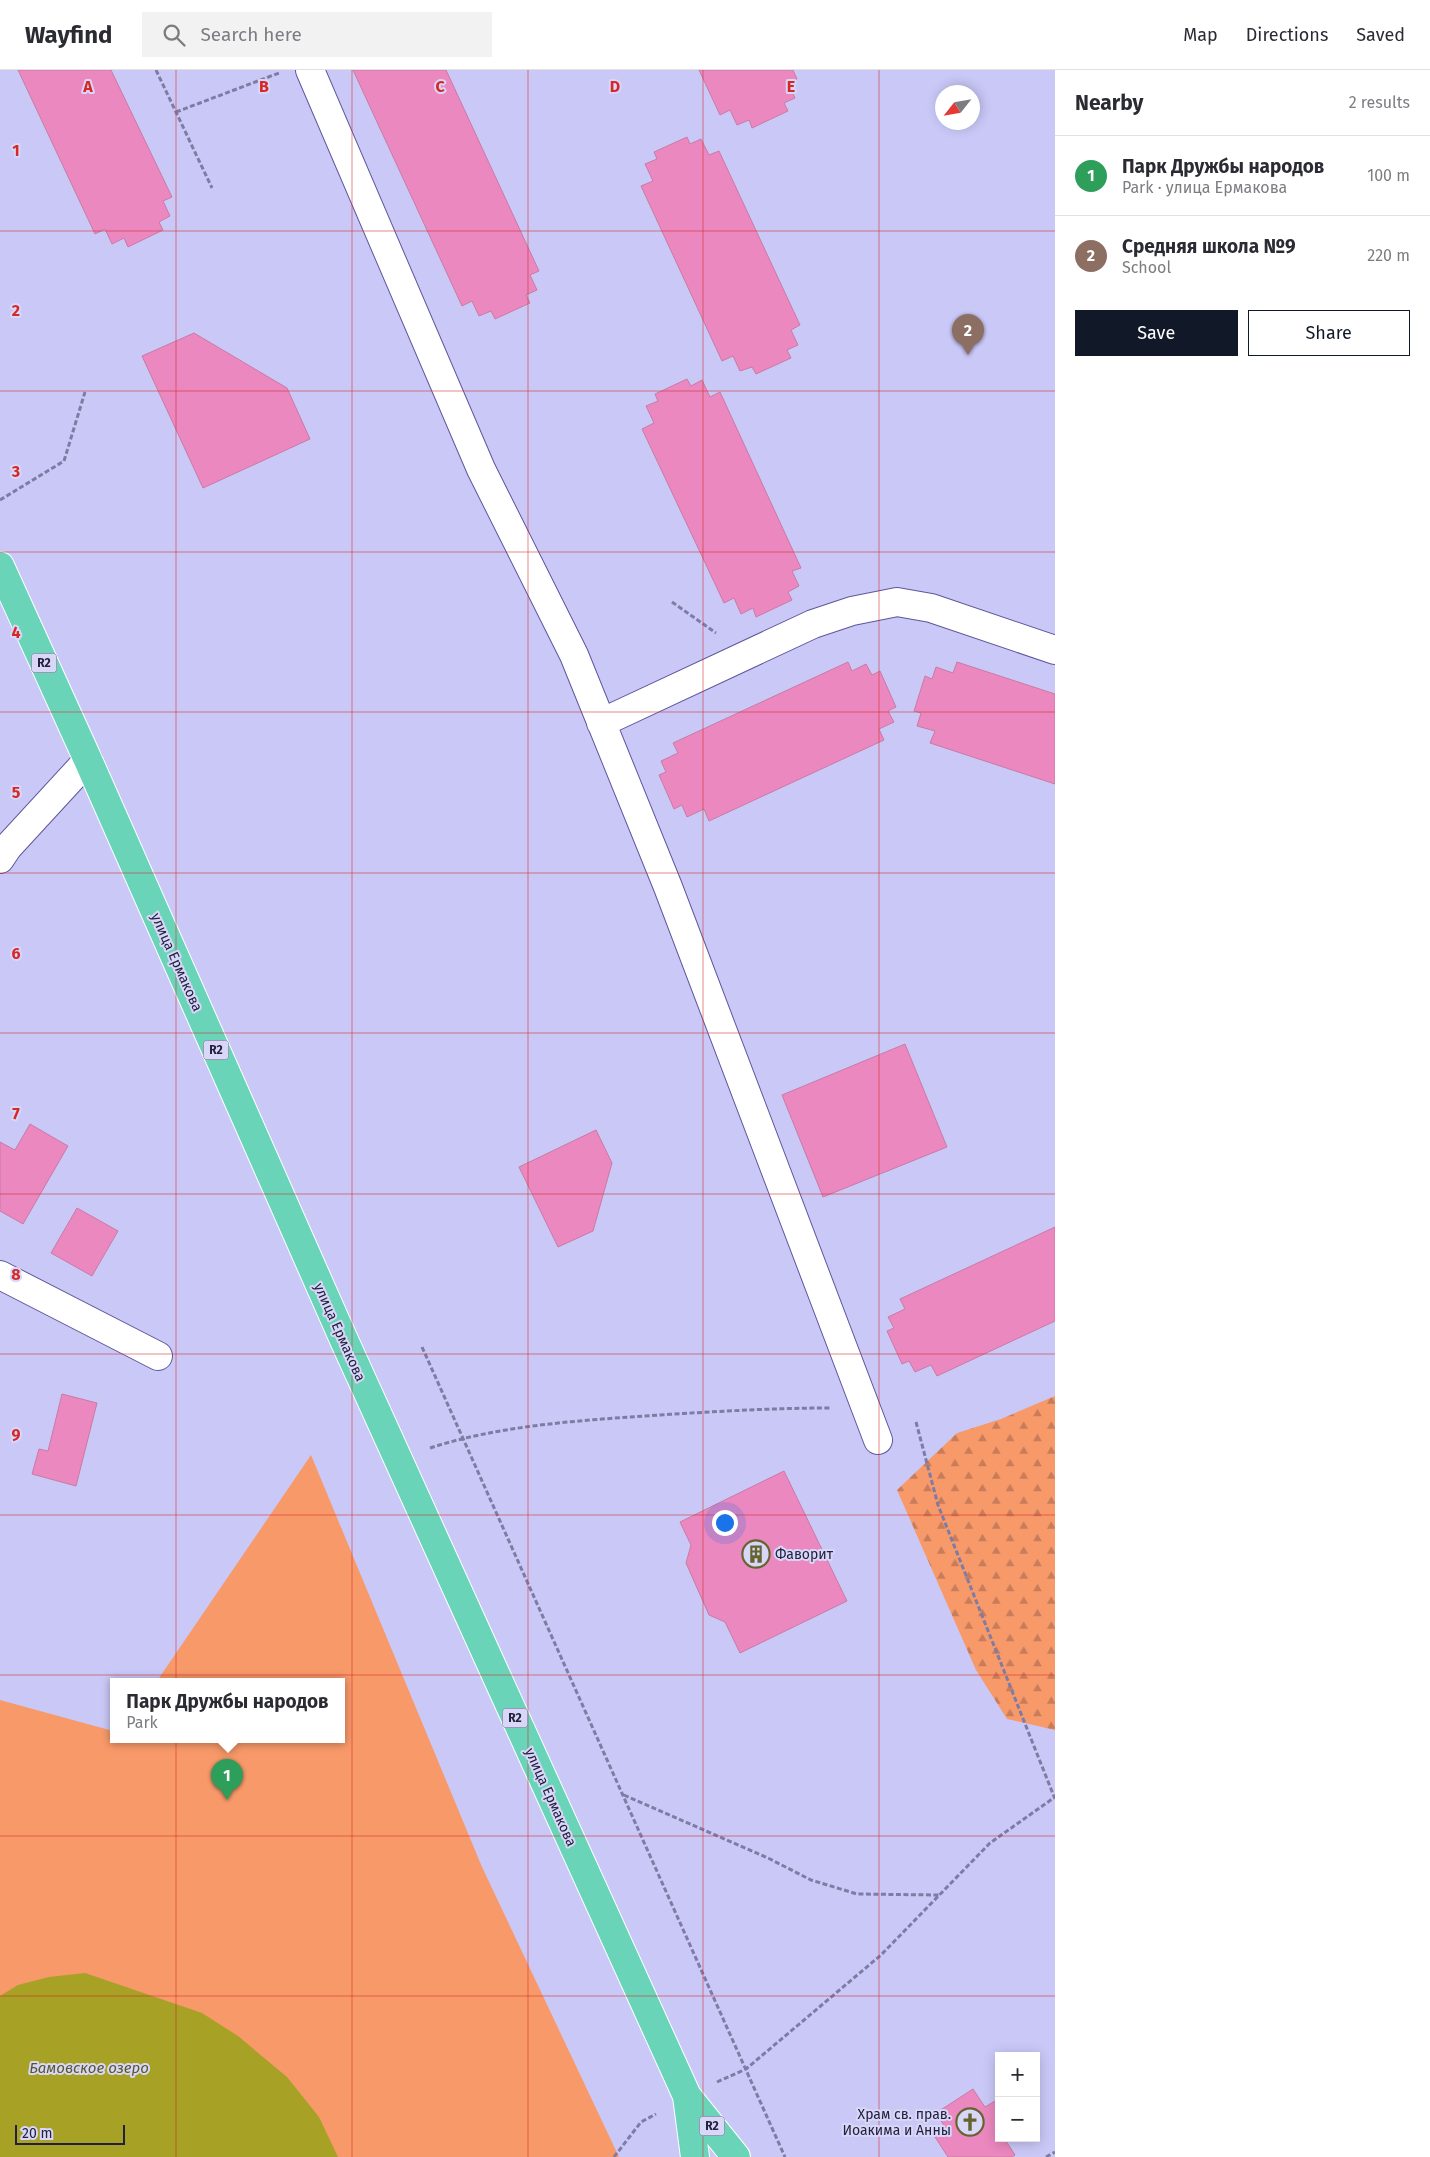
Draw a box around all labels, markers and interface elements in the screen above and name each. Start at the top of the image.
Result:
search box [142,12,492,57]
text: Wayfind [25,21,112,49]
icon: search [160,21,188,49]
text: Search here [200,23,302,46]
text: Map [1183,24,1218,46]
text: Directions [1246,24,1328,46]
text: Saved [1356,24,1405,46]
text: A [82,77,93,96]
text: B [259,77,269,96]
text: C [435,77,445,96]
text: D [610,77,620,96]
text: E [787,77,795,96]
north arrow [935,85,980,130]
text: Nearby [1075,90,1143,116]
text: 2 results [1349,93,1410,112]
text: 1 [12,141,20,160]
text: Парк Дружбы народов [1122,155,1324,178]
text: 1 [1087,166,1095,185]
text: 100 m [1367,166,1410,185]
text: Park · улица Ермакова [1122,178,1287,197]
text: Средняя школа №9 [1122,235,1296,258]
text: 2 [1087,246,1095,265]
text: 220 m [1367,246,1410,265]
text: School [1122,258,1171,277]
text: 2 [12,301,20,320]
button: Save [1075,310,1238,356]
button: Share [1248,310,1410,356]
pin: 2 [952,314,984,355]
text: 3 [11,462,20,481]
text: 4 [11,623,21,642]
road number: R2 [32,654,56,672]
text: 5 [12,783,21,802]
street label: улица Ермакова [147,910,206,1014]
text: 6 [11,944,21,963]
road number: R2 [204,1040,228,1060]
text: 7 [12,1104,20,1123]
text: 8 [11,1265,21,1284]
street label: улица Ермакова [310,1280,369,1384]
text: 9 [12,1425,21,1444]
your location [712,1510,738,1536]
building icon: Фаворит [741,1539,771,1569]
place label: Фаворит [775,1546,834,1563]
popup [110,1678,345,1743]
text: Парк Дружбы народов [126,1690,329,1713]
road number: R2 [502,1709,528,1728]
text: Park [126,1713,158,1732]
street label: улица Ермакова [521,1745,580,1849]
pin: 1 [211,1759,243,1800]
map controls [995,2052,1040,2142]
button: + [995,2052,1040,2097]
water label: Бамовское озеро [29,2059,149,2077]
button: − [995,2097,1040,2142]
place label: Храм св. прав. Иоакима и Анны [842,2106,951,2139]
church icon: Храм св. прав. Иоакима и Анны [955,2107,985,2137]
road number: R2 [700,2116,724,2136]
scale bar [15,2122,125,2145]
text: 20 m [22,2125,52,2142]

